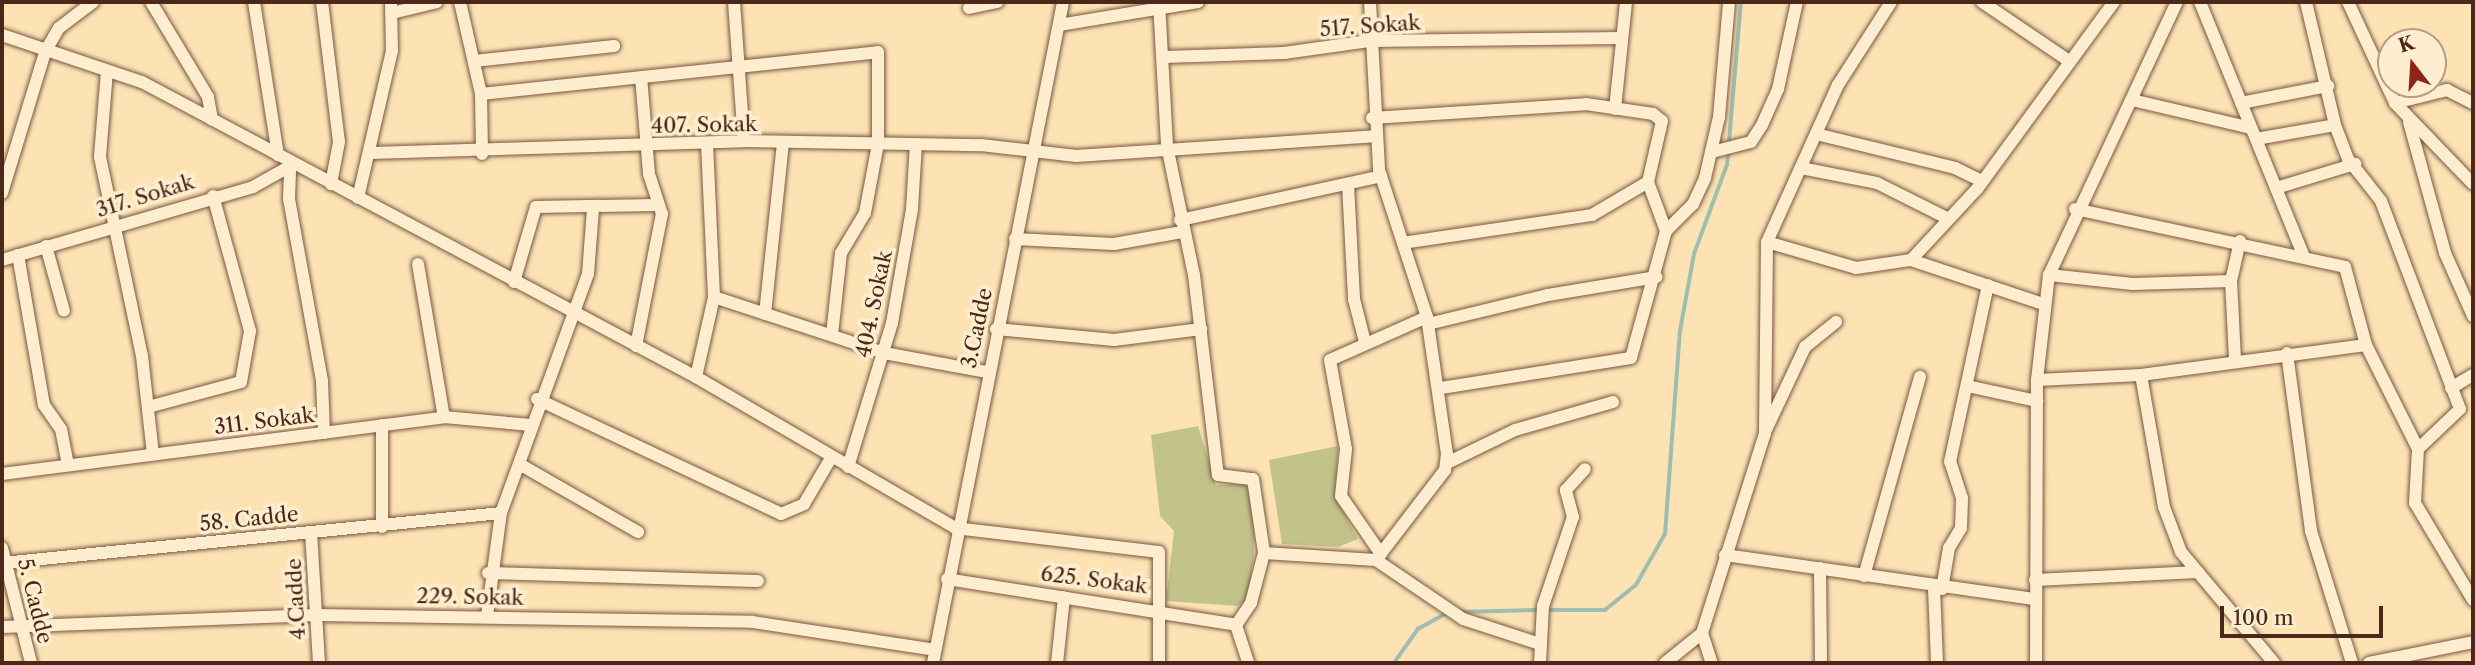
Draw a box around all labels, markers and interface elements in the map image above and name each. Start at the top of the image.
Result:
street label: 517. Sokak [1319,10,1421,42]
north arrow [2377,28,2447,98]
text: K [2396,31,2417,58]
street label: 407. Sokak [651,111,757,139]
street label: 317. Sokak [93,169,197,223]
street label: 404. Sokak [850,248,898,360]
street label: 3.Cadde [956,286,998,370]
street label: 311. Sokak [212,402,316,440]
street label: 58. Cadde [198,501,300,537]
street label: 5. Cadde [12,556,58,646]
street label: 4.Cadde [281,558,311,640]
street label: 625. Sokak [1039,561,1149,599]
street label: 229. Sokak [416,583,524,611]
scale bar [2223,592,2386,636]
text: 100 m [2233,605,2294,630]

